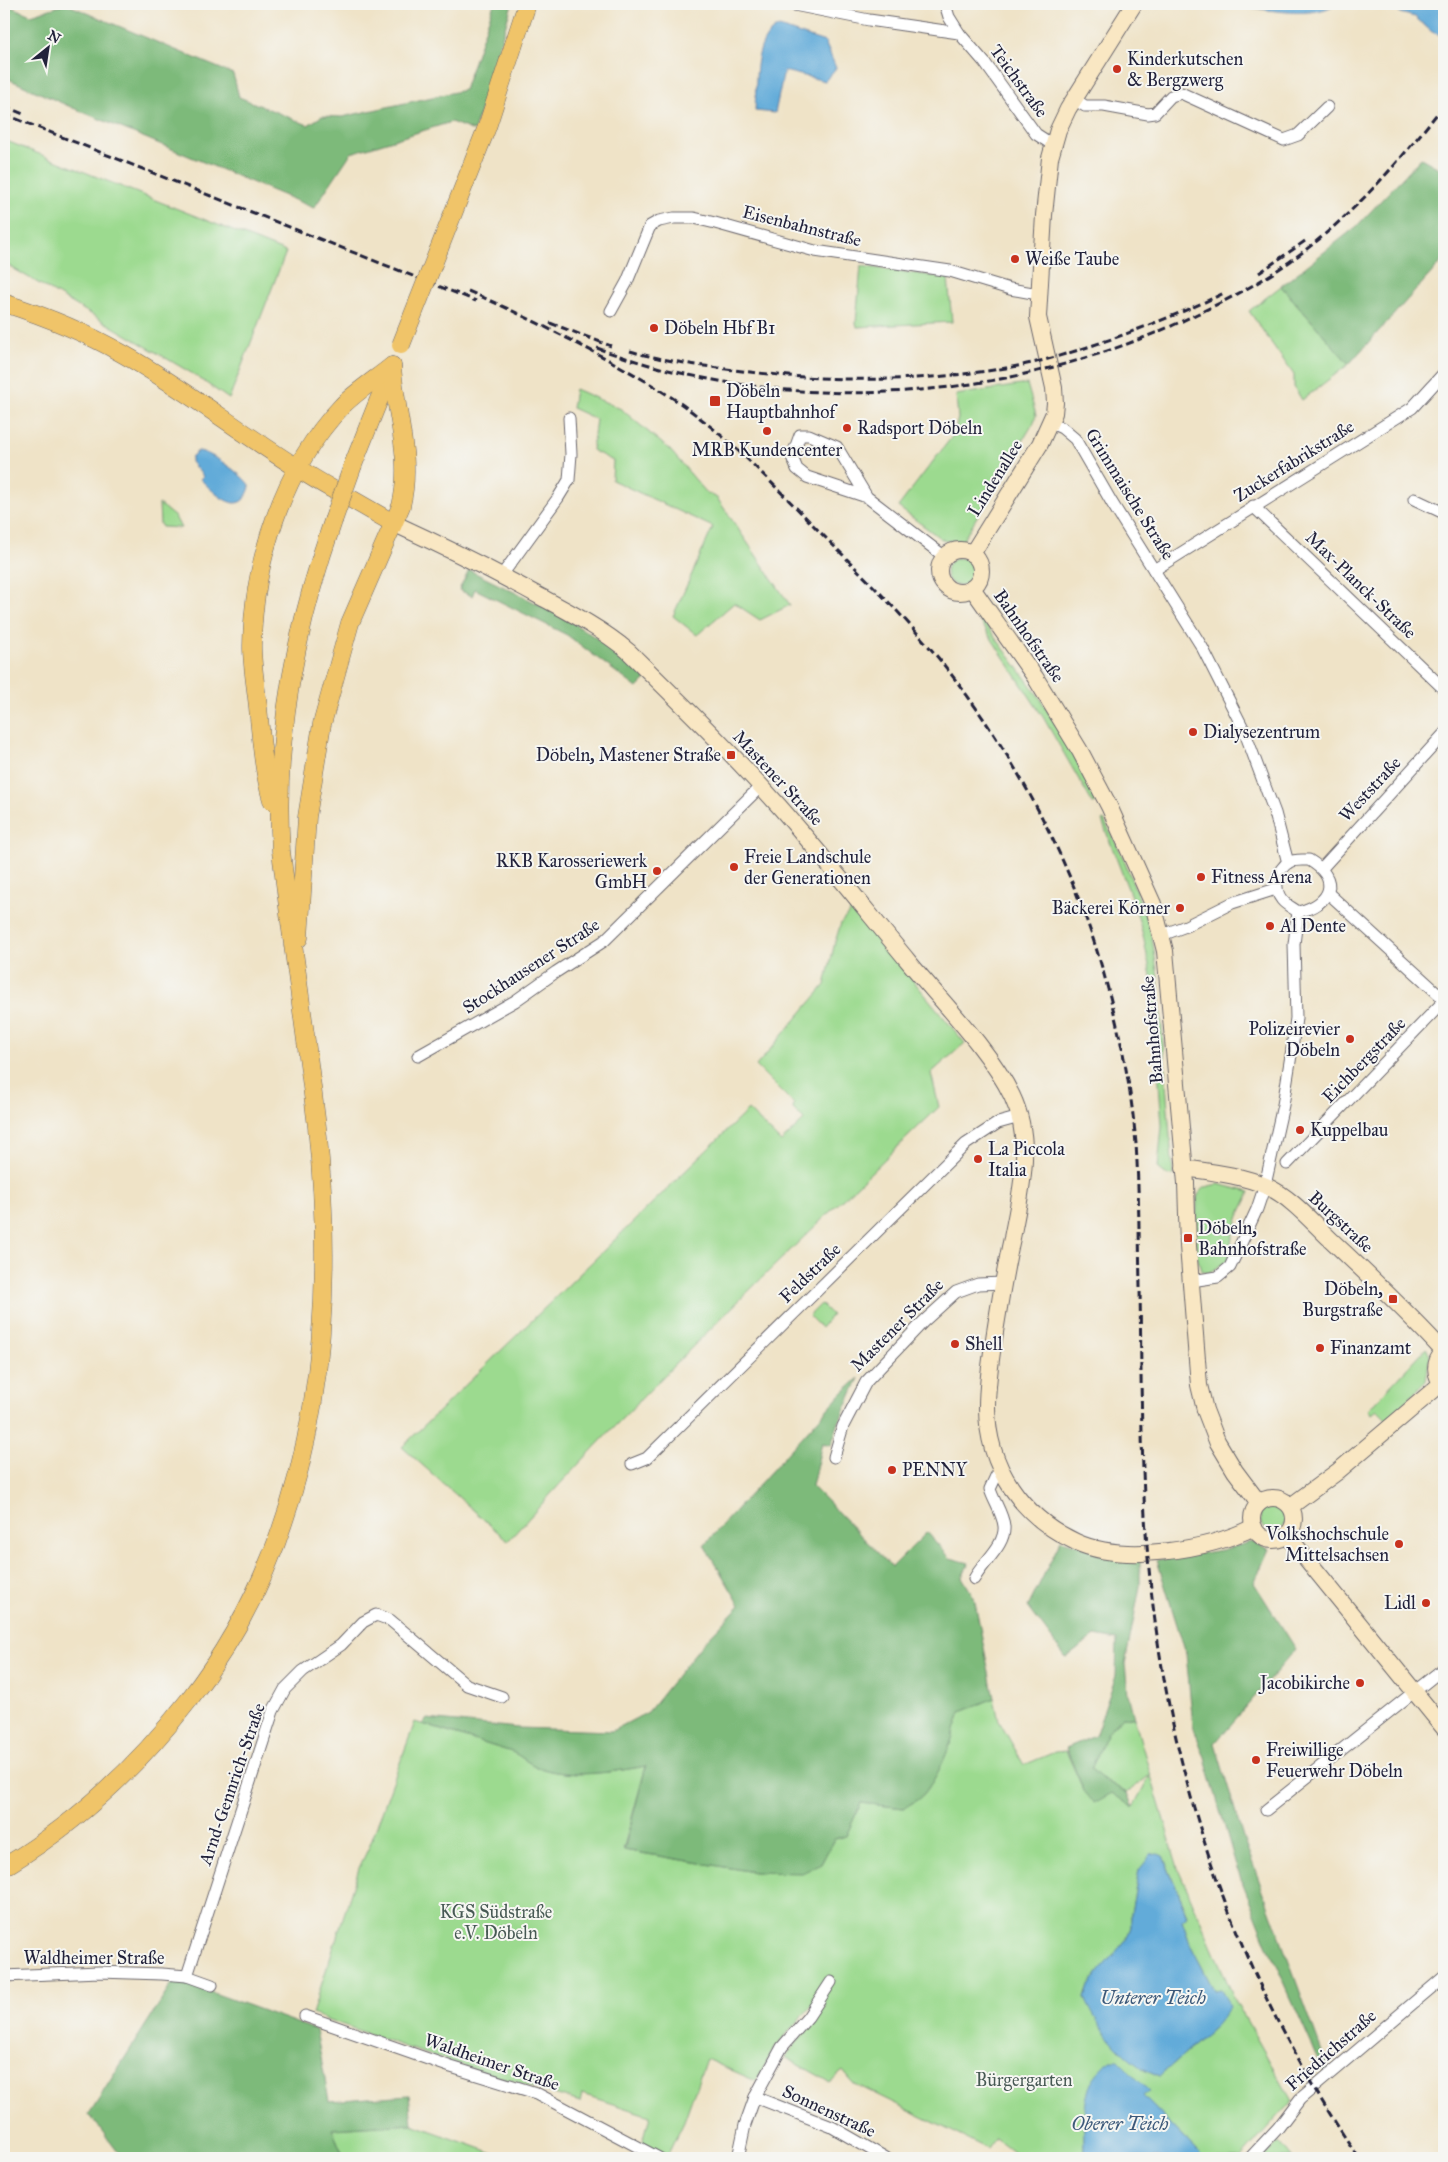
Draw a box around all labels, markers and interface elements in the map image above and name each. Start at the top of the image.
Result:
north arrow [22,22,72,72]
text: N [45,27,64,48]
street label: Teichstraße [985,40,1053,122]
place label: Kinderkutschen & Bergzwerg [1127,48,1244,92]
marker: Kinderkutschen & Bergzwerg [1111,63,1123,75]
street label: Eisenbahnstraße [740,201,864,251]
place label: Weiße Taube [1025,248,1119,270]
marker: Weiße Taube [1009,253,1021,265]
place label: Döbeln Hbf B1 [664,317,775,339]
marker: Döbeln Hbf B1 [648,322,660,334]
place label: Döbeln Hauptbahnhof [726,380,838,423]
marker: Döbeln Hauptbahnhof [708,394,722,408]
street label: Zuckerfabrikstraße [1230,415,1358,507]
place label: Radsport Döbeln [857,417,983,439]
marker: Radsport Döbeln [841,422,853,434]
street label: Grimmaische Straße [1081,424,1179,564]
marker: MRB Kundencenter [761,425,773,437]
street label: Lindenallee [963,435,1027,521]
place label: MRB Kundencenter [692,439,842,461]
street label: Max-Planck-Straße [1301,527,1421,643]
street label: Bahnhofstraße [989,585,1069,687]
place label: Dialysezentrum [1203,721,1320,743]
street label: Mastener Straße [728,726,828,830]
marker: Dialysezentrum [1187,726,1199,738]
place label: Döbeln, Mastener Straße [536,744,721,766]
marker: Döbeln, Mastener Straße [725,749,737,761]
street label: Weststraße [1334,752,1406,826]
place label: Freie Landschule der Generationen [744,846,871,889]
place label: RKB Karosseriewerk GmbH [496,850,648,893]
marker: Freie Landschule der Generationen [728,861,740,873]
marker: RKB Karosseriewerk GmbH [651,865,663,877]
place label: Fitness Arena [1211,866,1312,888]
marker: Fitness Arena [1195,871,1207,883]
place label: Bäckerei Körner [1052,897,1170,919]
marker: Bäckerei Körner [1174,902,1186,914]
street label: Stockhausener Straße [458,914,604,1018]
place label: Al Dente [1279,915,1346,937]
marker: Al Dente [1264,920,1276,932]
street label: Bahnhofstraße [1136,975,1168,1085]
street label: Eichbergstraße [1318,1013,1411,1108]
place label: Polizeirevier Döbeln [1249,1018,1340,1061]
marker: Polizeirevier Döbeln [1344,1033,1356,1045]
place label: Kuppelbau [1310,1119,1389,1141]
marker: Kuppelbau [1294,1124,1306,1136]
place label: La Piccola Italia [988,1138,1065,1181]
marker: La Piccola Italia [972,1153,984,1165]
street label: Burgstraße [1303,1186,1378,1258]
place label: Döbeln, Bahnhofstraße [1198,1217,1307,1260]
marker: Döbeln, Bahnhofstraße [1182,1232,1194,1244]
street label: Feldstraße [775,1238,845,1308]
street label: Mastener Straße [846,1274,948,1376]
place label: Döbeln, Burgstraße [1302,1278,1383,1322]
marker: Döbeln, Burgstraße [1387,1293,1399,1305]
place label: Shell [965,1333,1003,1355]
place label: Finanzamt [1330,1337,1412,1359]
marker: Shell [949,1338,961,1350]
marker: Finanzamt [1314,1342,1326,1354]
place label: PENNY [902,1459,968,1481]
marker: PENNY [886,1464,898,1476]
place label: Volkshochschule Mittelsachsen [1265,1523,1389,1566]
marker: Volkshochschule Mittelsachsen [1393,1538,1405,1550]
place label: Lidl [1384,1592,1416,1614]
marker: Lidl [1420,1597,1432,1609]
place label: Jacobikirche [1258,1672,1350,1695]
marker: Jacobikirche [1354,1677,1366,1689]
street label: Arnd-Gennrich-Straße [194,1700,270,1869]
place label: Freiwillige Feuerwehr Döbeln [1266,1739,1403,1782]
marker: Freiwillige Feuerwehr Döbeln [1250,1754,1262,1766]
park label: KGS Südstraße e.V. Döbeln [440,1901,552,1944]
street label: Waldheimer Straße [23,1947,165,1969]
water label: Unterer Teich [1100,1986,1206,2009]
street label: Friedrichstraße [1281,2005,1381,2095]
street label: Waldheimer Straße [422,2029,562,2095]
park label: Bürgergarten [975,2069,1073,2092]
street label: Sonnenstraße [779,2080,879,2142]
water label: Oberer Teich [1071,2112,1169,2135]

